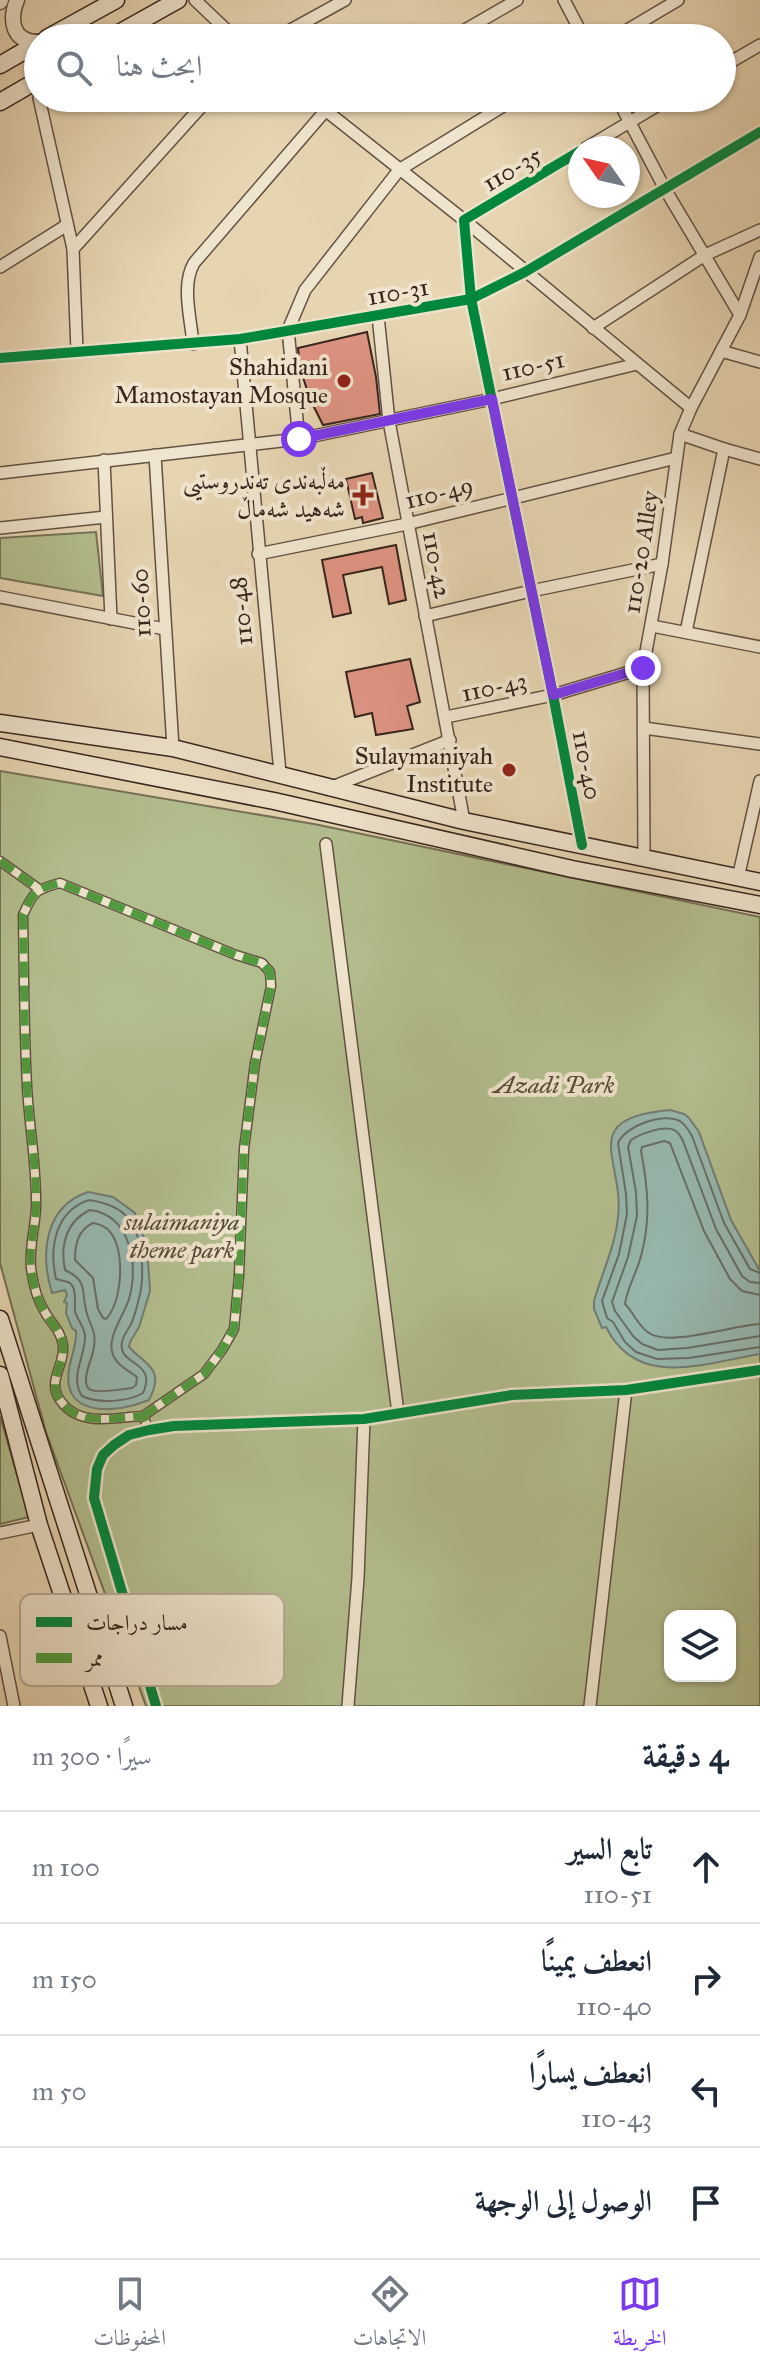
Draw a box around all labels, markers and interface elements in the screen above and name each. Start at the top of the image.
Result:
search box [24,24,736,112]
icon: search [52,46,96,90]
text: ابحث هنا [116,48,202,84]
north arrow [568,136,640,208]
street label: 110-35 [477,140,547,198]
street label: 110-31 [365,272,431,312]
street label: 110-51 [499,344,567,388]
place label: Shahidani Mamostayan Mosque [114,352,328,410]
marker: Shahidani Mamostayan Mosque [335,372,353,390]
route start [281,421,317,457]
place label: مەڵبەندی تەندروستیی شەهید شەماڵ [183,466,345,524]
street label: 110-49 [402,470,476,516]
marker: مەڵبەندی تەندروستیی شەهید شەماڵ [352,484,374,506]
street label: 110-20 Alley [616,488,666,615]
street label: 110-42 [416,529,458,601]
street label: 110-60 [124,568,158,638]
street label: 110-48 [222,575,260,647]
route end [625,650,661,686]
street label: 110-43 [459,666,529,708]
street label: 110-40 [566,728,608,802]
place label: Sulaymaniyah Institute [355,741,493,799]
marker: Sulaymaniyah Institute [500,761,518,779]
park label: Azadi Park [491,1070,615,1100]
park label: sulaimaniya theme park [124,1207,239,1265]
legend [20,1594,284,1686]
text: مسار دراجات [86,1609,188,1636]
map controls [664,1610,736,1682]
button: layers [664,1610,736,1682]
text: ممر [84,1645,104,1673]
text: 4 دقيقة [642,1734,728,1775]
text: سيرًا · 300 m [32,1740,152,1772]
text: تابع السير [567,1831,652,1867]
icon: ahead [684,1845,728,1889]
text: 100 m [32,1851,100,1883]
text: 110-51 [583,1878,652,1910]
text: انعطف يمينًا [541,1943,652,1979]
icon: right [684,1957,728,2001]
text: 150 m [32,1963,97,1995]
text: 110-40 [576,1990,652,2022]
text: انعطف يسارًا [529,2055,652,2091]
icon: left [684,2069,728,2113]
text: 50 m [32,2075,87,2107]
text: 110-43 [581,2102,652,2134]
icon: arrive [684,2181,728,2225]
text: الوصول إلى الوجهة [475,2183,652,2219]
tab: المحفوظات [93,2272,166,2359]
tab: الاتجاهات [353,2272,426,2359]
tab: الخريطة [613,2272,667,2359]

